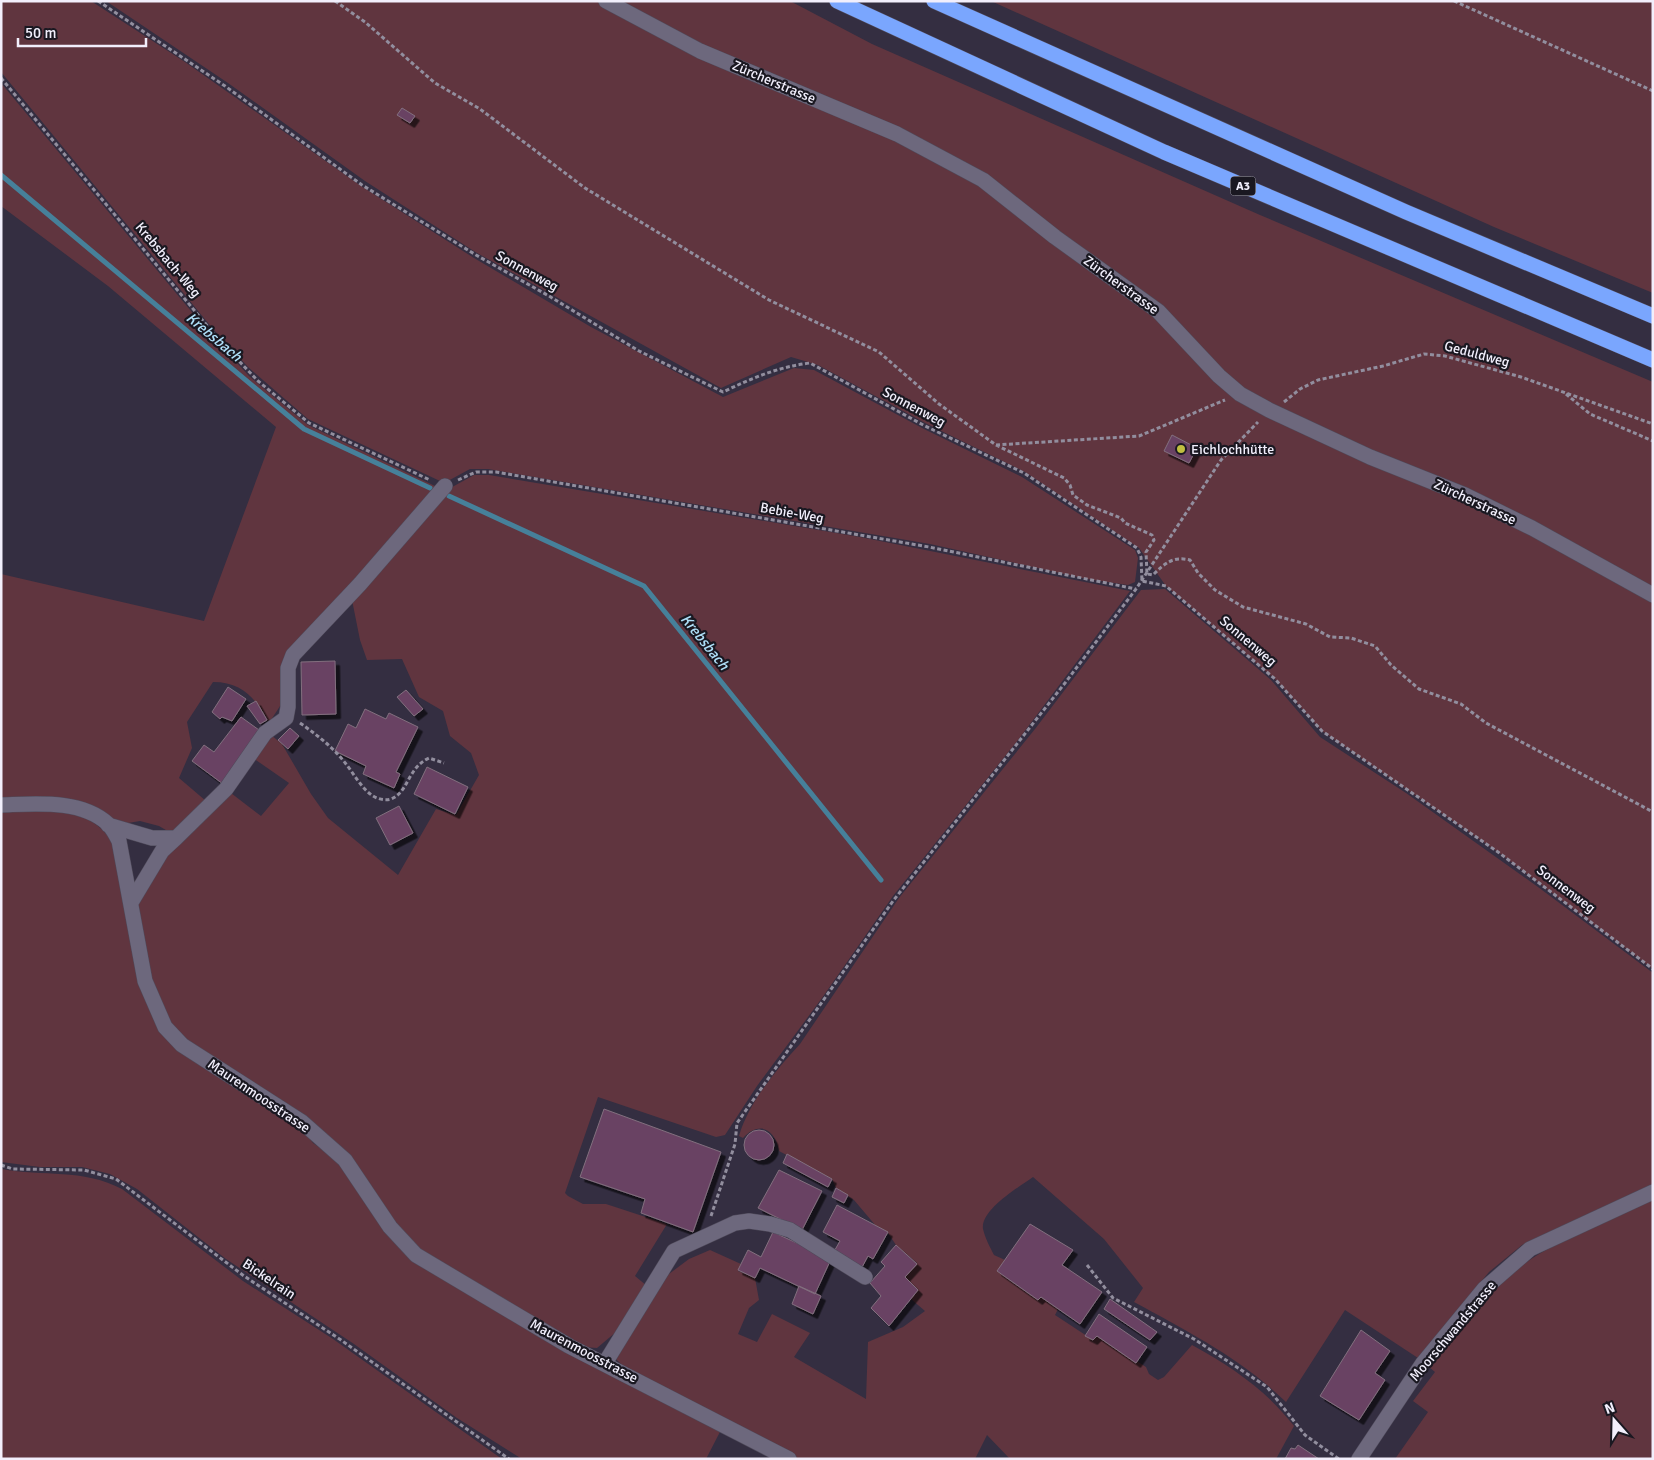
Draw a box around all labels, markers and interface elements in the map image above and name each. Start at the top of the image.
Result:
scale bar [18,15,145,47]
text: 50 m [25,24,56,42]
street label: Zürcherstrasse [730,57,818,107]
road number: A3 [1230,177,1256,196]
street label: Krebsbach-Weg [132,219,204,301]
street label: Sonnenweg [493,247,561,295]
street label: Zürcherstrasse [1080,252,1162,318]
water label: Krebsbach [183,309,246,366]
street label: Geduldweg [1443,337,1511,371]
street label: Sonnenweg [880,383,948,431]
place label: Eichlochhütte [1191,441,1274,458]
marker: Eichlochhütte [1175,443,1187,455]
street label: Zürcherstrasse [1431,476,1519,528]
street label: Bebie-Weg [759,499,825,527]
water label: Krebsbach [677,610,734,674]
street label: Sonnenweg [1216,612,1280,670]
street label: Sonnenweg [1533,861,1599,917]
street label: Maurenmoosstrasse [205,1055,313,1137]
street label: Bickelrain [239,1255,299,1303]
street label: Moorschwandstrasse [1406,1277,1500,1385]
street label: Maurenmoosstrasse [527,1315,641,1387]
north arrow [1589,1395,1639,1445]
text: N [1602,1399,1617,1418]

